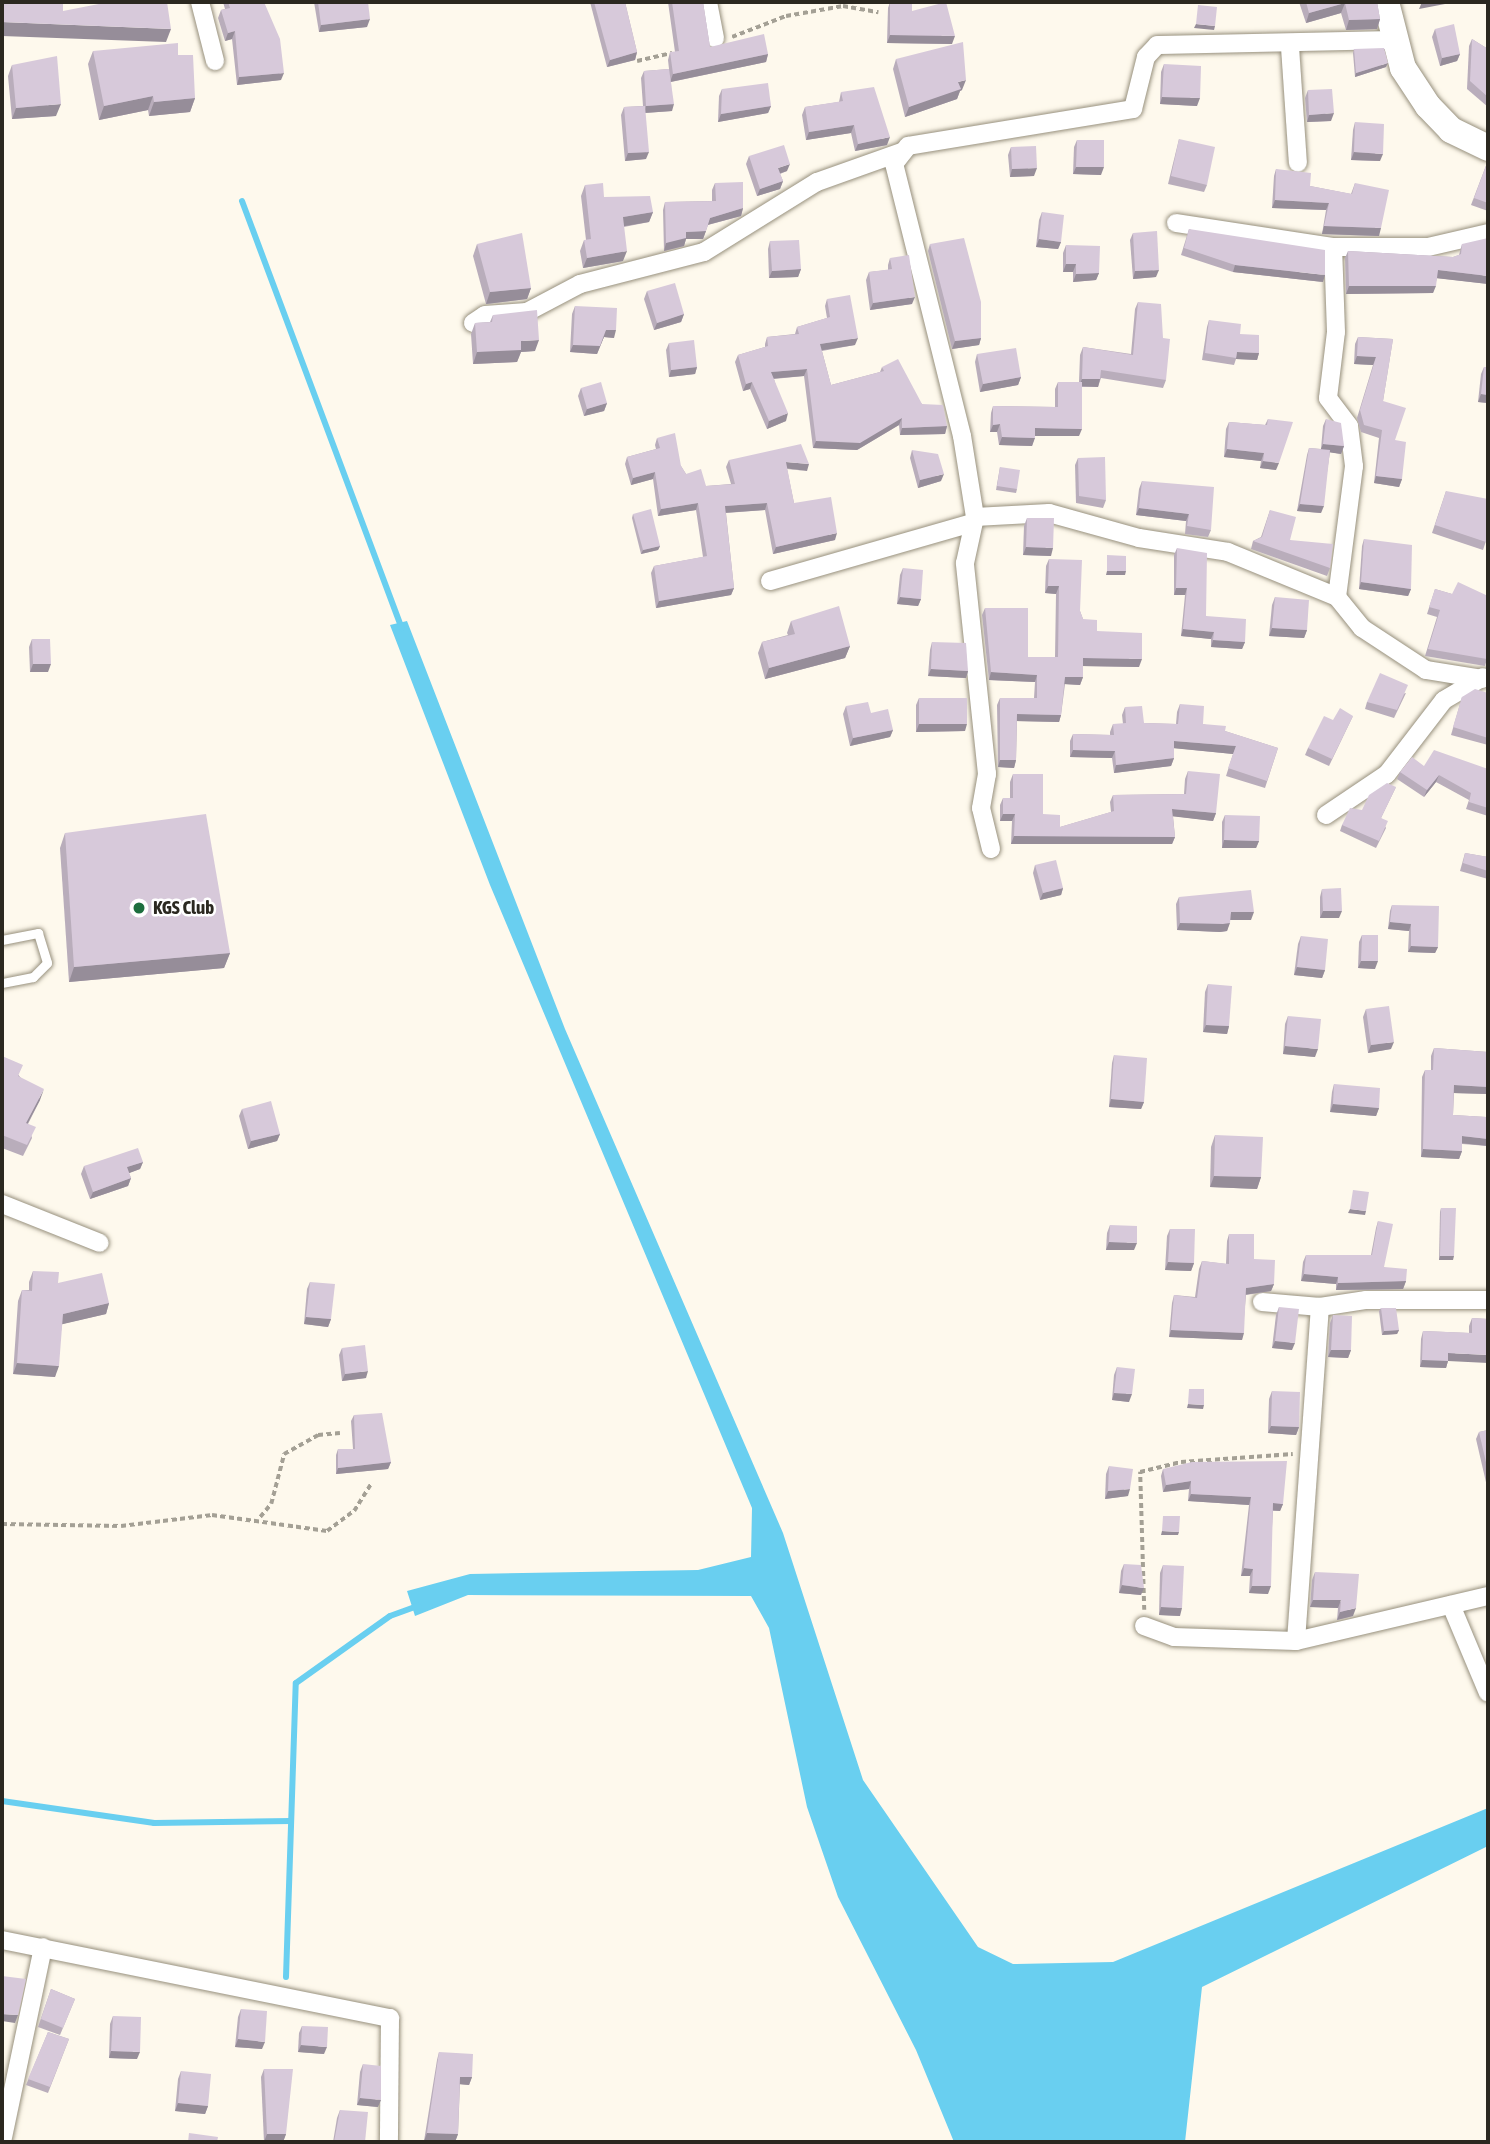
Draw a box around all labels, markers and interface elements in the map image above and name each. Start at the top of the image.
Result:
place label: KGS Club [153,897,214,919]
marker: KGS Club [131,900,147,916]

